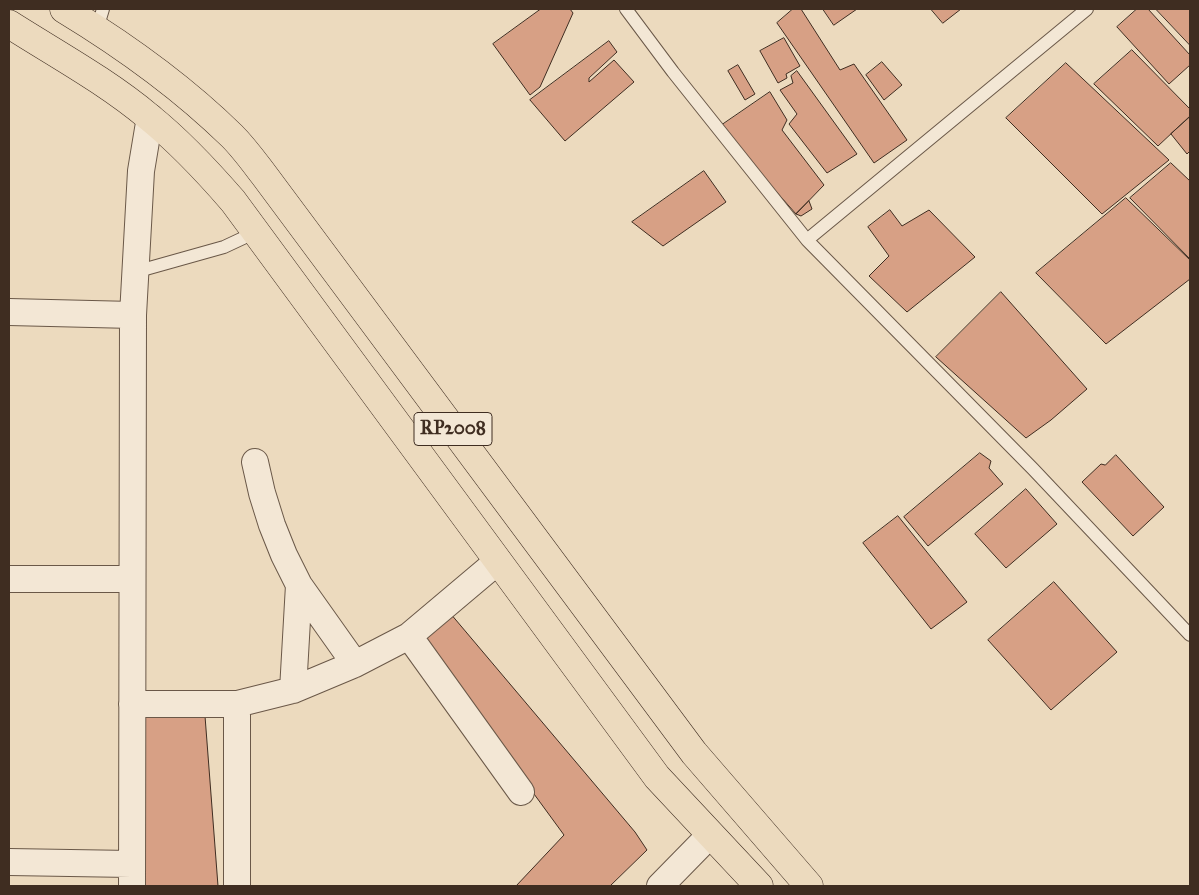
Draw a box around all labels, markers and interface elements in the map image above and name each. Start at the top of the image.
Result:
road number: RP2008 [414,412,492,446]

